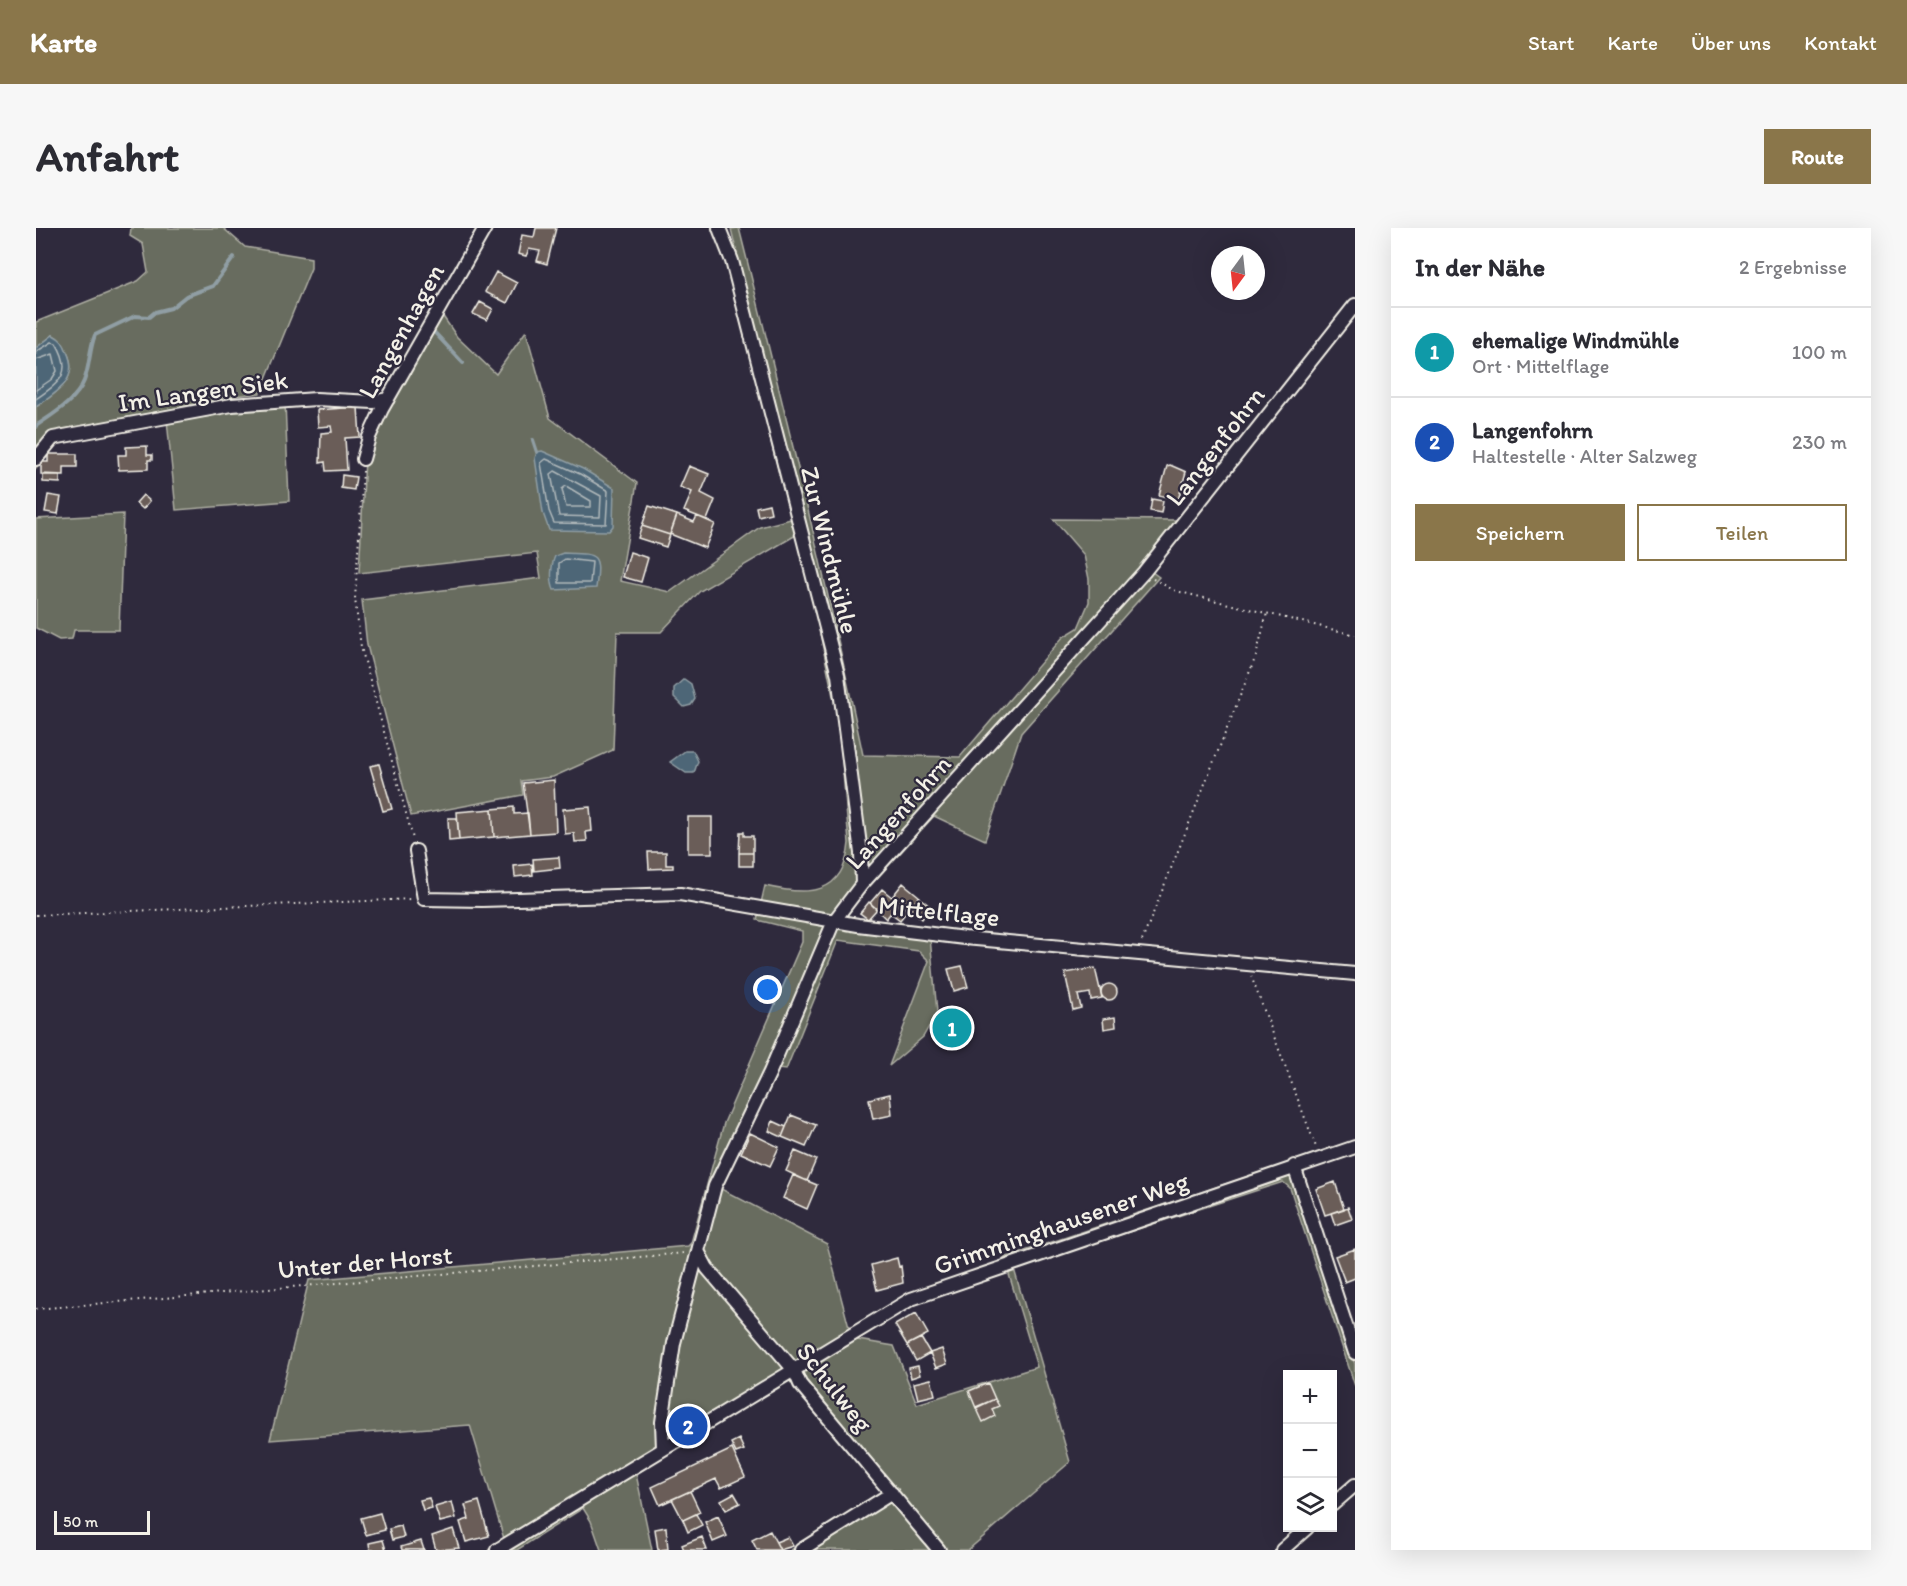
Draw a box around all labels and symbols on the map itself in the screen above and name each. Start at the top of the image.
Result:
north arrow [1211,246,1265,300]
street label: Langenhagen [351,258,451,404]
street label: Im Langen Siek [116,363,290,419]
street label: Langenfohrn [1158,380,1272,512]
street label: Zur Windmühle [794,463,866,637]
street label: Langenfohrn [838,748,958,876]
street label: Mittelflage [877,889,1001,933]
your location [753,975,782,1004]
pin: 1 [932,1006,972,1050]
street label: Grimminghausener Weg [929,1164,1193,1282]
street label: Unter der Horst [276,1238,454,1286]
street label: Schulweg [790,1336,880,1439]
pin: 2 [668,1404,708,1448]
scale bar [54,1508,150,1536]

